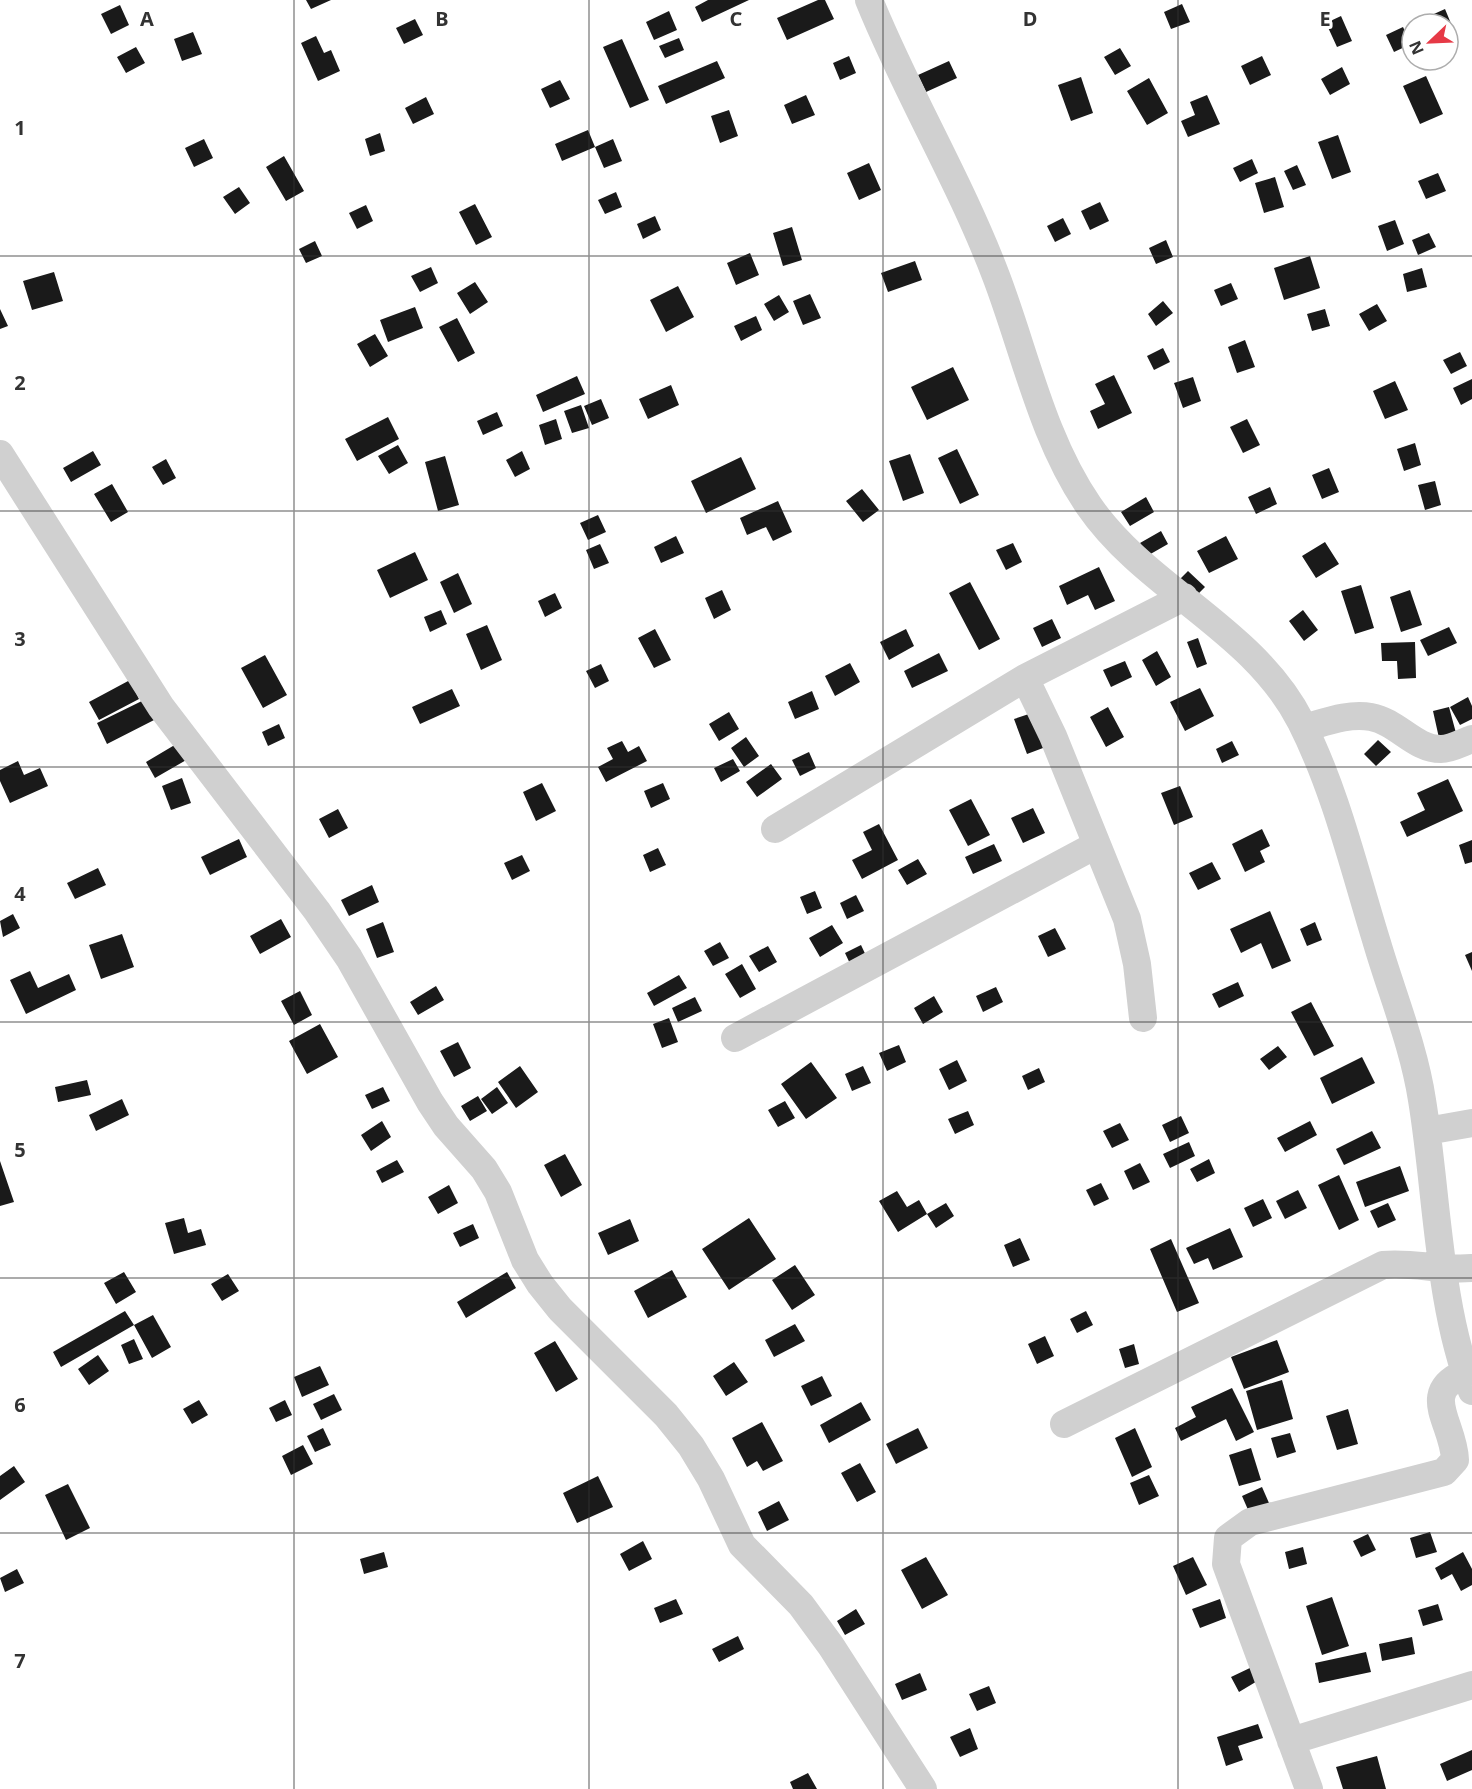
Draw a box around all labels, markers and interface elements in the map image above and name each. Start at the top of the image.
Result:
text: A [140,5,154,32]
text: B [435,5,449,32]
text: C [730,5,743,32]
text: D [1023,5,1037,32]
text: E [1319,5,1331,32]
north arrow [1400,12,1460,72]
text: N [1404,38,1429,58]
text: 1 [14,114,26,141]
text: 2 [14,369,26,396]
text: 3 [14,625,26,652]
text: 4 [14,880,26,907]
text: 5 [14,1136,26,1163]
text: 6 [14,1391,26,1418]
text: 7 [14,1647,26,1674]

